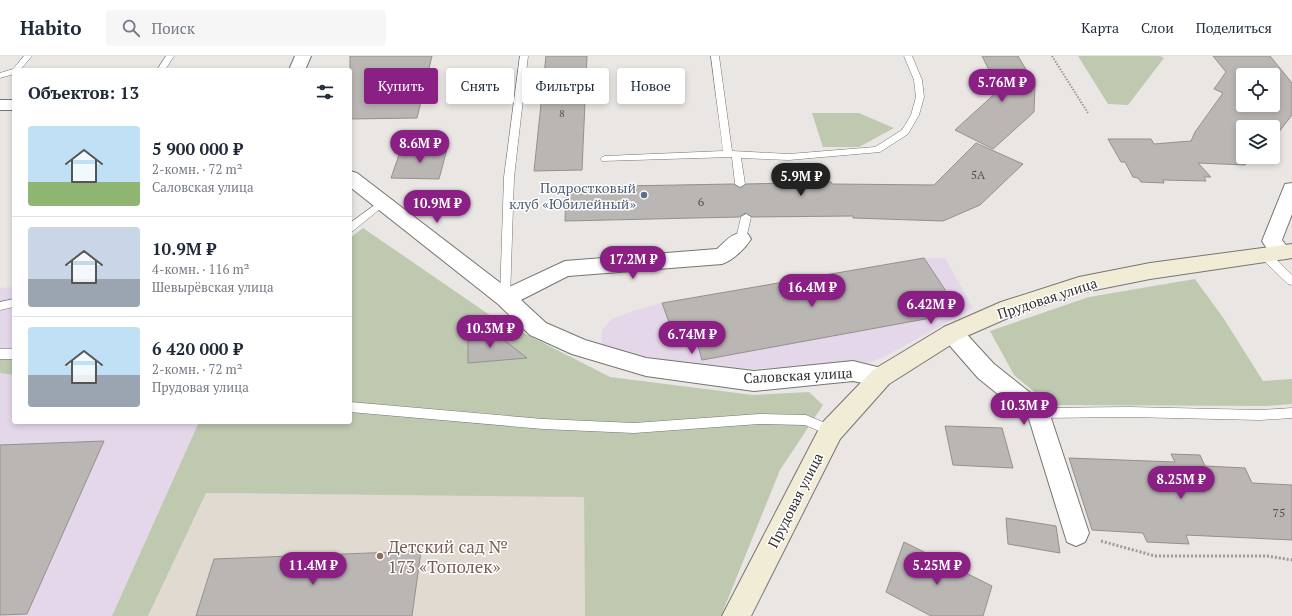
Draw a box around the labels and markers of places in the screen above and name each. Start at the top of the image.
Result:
pin: 5.76M ₽ [965,69,1039,103]
pin: 8.6M ₽ [387,130,453,164]
pin: 5.9M ₽ [768,163,834,197]
place label: Подростковый клуб «Юбилейный» [509,178,636,213]
pin: 10.9M ₽ [400,190,474,224]
marker: Подростковый клуб «Юбилейный» [639,190,649,200]
pin: 17.2M ₽ [596,246,670,280]
pin: 16.4M ₽ [775,274,849,308]
pin: 6.42M ₽ [894,291,968,325]
pin: 10.3M ₽ [453,315,527,349]
pin: 6.74M ₽ [655,321,729,355]
pin: 10.3M ₽ [987,392,1061,426]
pin: 8.25M ₽ [1144,466,1218,500]
place label: Детский сад № 173 «Тополек» [388,535,508,578]
marker: Детский сад № 173 «Тополек» [375,551,385,561]
pin: 11.4M ₽ [276,552,350,586]
pin: 5.25M ₽ [900,552,974,586]

